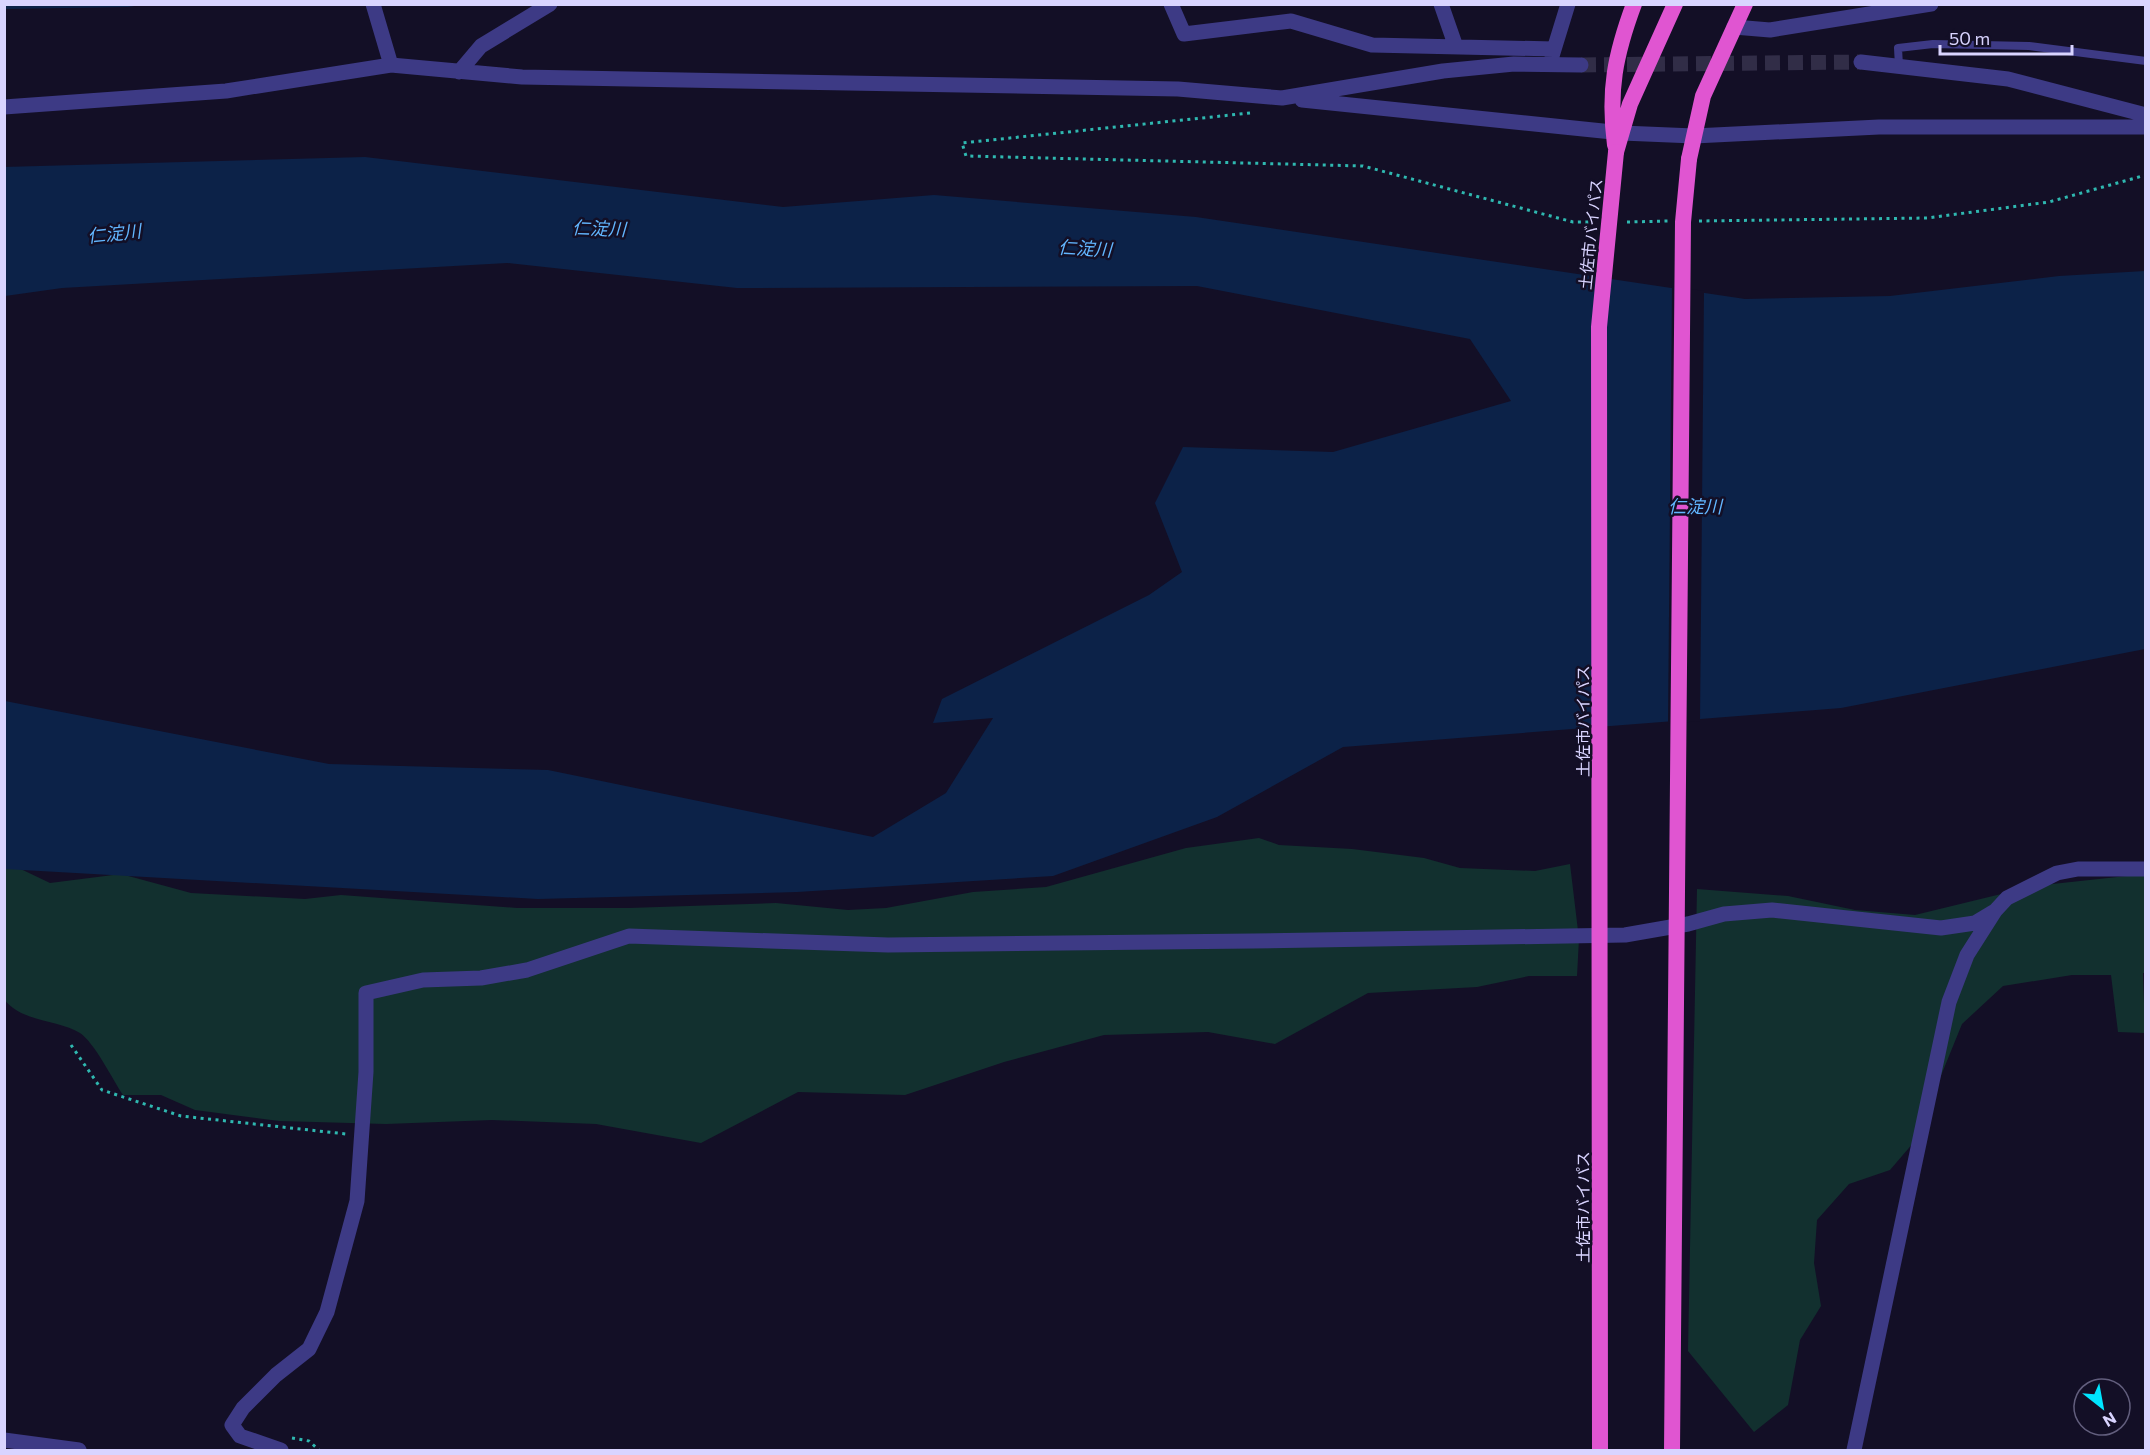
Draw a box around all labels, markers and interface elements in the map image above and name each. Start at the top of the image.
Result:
scale bar [1940,18,2072,56]
text: 50 m [1949,27,1990,49]
street label: 土佐市バイパス [1575,177,1605,291]
water label: 仁淀川 [572,216,628,240]
water label: 仁淀川 [86,219,144,247]
water label: 仁淀川 [1057,236,1115,261]
water label: 仁淀川 [1668,495,1724,517]
street label: 土佐市バイパス [1573,665,1592,777]
street label: 土佐市バイパス [1573,1151,1592,1263]
north arrow [2072,1377,2132,1437]
text: N [2100,1409,2120,1432]

